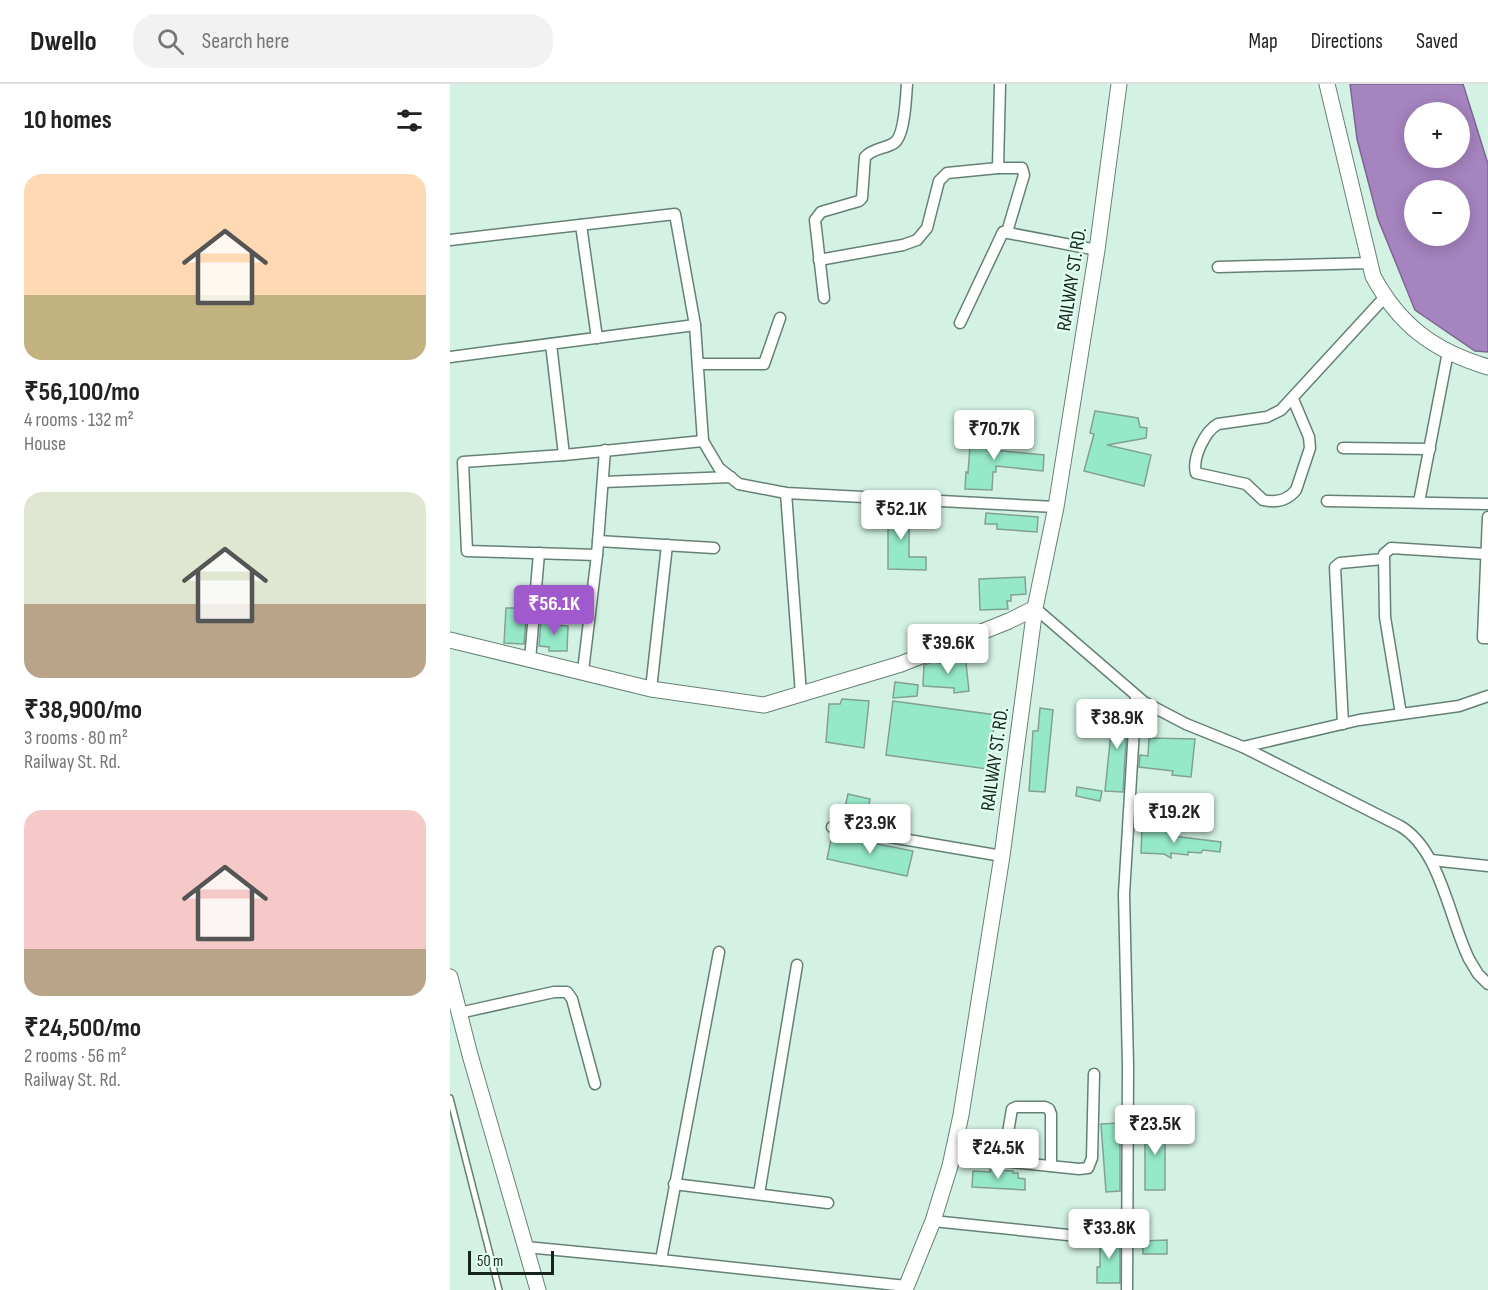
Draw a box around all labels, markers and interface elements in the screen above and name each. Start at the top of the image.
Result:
search box [133,14,553,68]
text: Dwello [30,25,97,58]
icon: search [154,25,187,58]
text: Search here [202,28,289,55]
text: Map [1248,29,1278,54]
text: Directions [1311,29,1383,54]
text: Saved [1416,29,1458,54]
map controls [1404,102,1470,246]
button: + [1404,102,1470,168]
icon: filters [393,104,426,137]
text: 10 homes [24,105,112,136]
button: − [1404,180,1470,246]
icon: home [171,213,279,321]
street label: RAILWAY ST. RD. [1052,226,1092,333]
text: ₹56,100/mo [24,377,140,408]
text: 4 rooms · 132 m² [24,408,134,432]
pin: ₹70.7K [945,410,1043,461]
text: ₹70.7K [968,417,1020,441]
text: House [24,432,66,456]
pin: ₹52.1K [852,490,950,541]
text: ₹52.1K [875,497,927,521]
icon: home [171,531,279,639]
pin: ₹56.1K [505,585,603,636]
text: ₹56.1K [528,592,580,616]
pin: ₹39.6K [899,624,997,675]
text: ₹39.6K [921,631,975,655]
text: ₹38,900/mo [24,695,142,726]
pin: ₹38.9K [1068,699,1166,750]
street label: RAILWAY ST. RD. [976,706,1014,812]
text: ₹38.9K [1090,706,1144,730]
text: 3 rooms · 80 m² [24,726,128,750]
text: Railway St. Rd. [24,750,121,774]
pin: ₹19.2K [1125,793,1223,844]
text: ₹19.2K [1148,800,1200,824]
pin: ₹23.9K [821,804,919,855]
text: ₹23.9K [844,811,896,835]
icon: home [171,849,279,957]
text: ₹24,500/mo [24,1013,141,1044]
text: 2 rooms · 56 m² [24,1044,127,1068]
text: Railway St. Rd. [24,1068,121,1092]
pin: ₹23.5K [1106,1105,1204,1156]
text: ₹23.5K [1129,1112,1181,1136]
pin: ₹24.5K [949,1129,1047,1180]
text: ₹24.5K [972,1136,1024,1160]
pin: ₹33.8K [1060,1209,1158,1260]
text: ₹33.8K [1082,1216,1136,1240]
scale bar [468,1248,554,1276]
text: 50 m [477,1252,503,1271]

